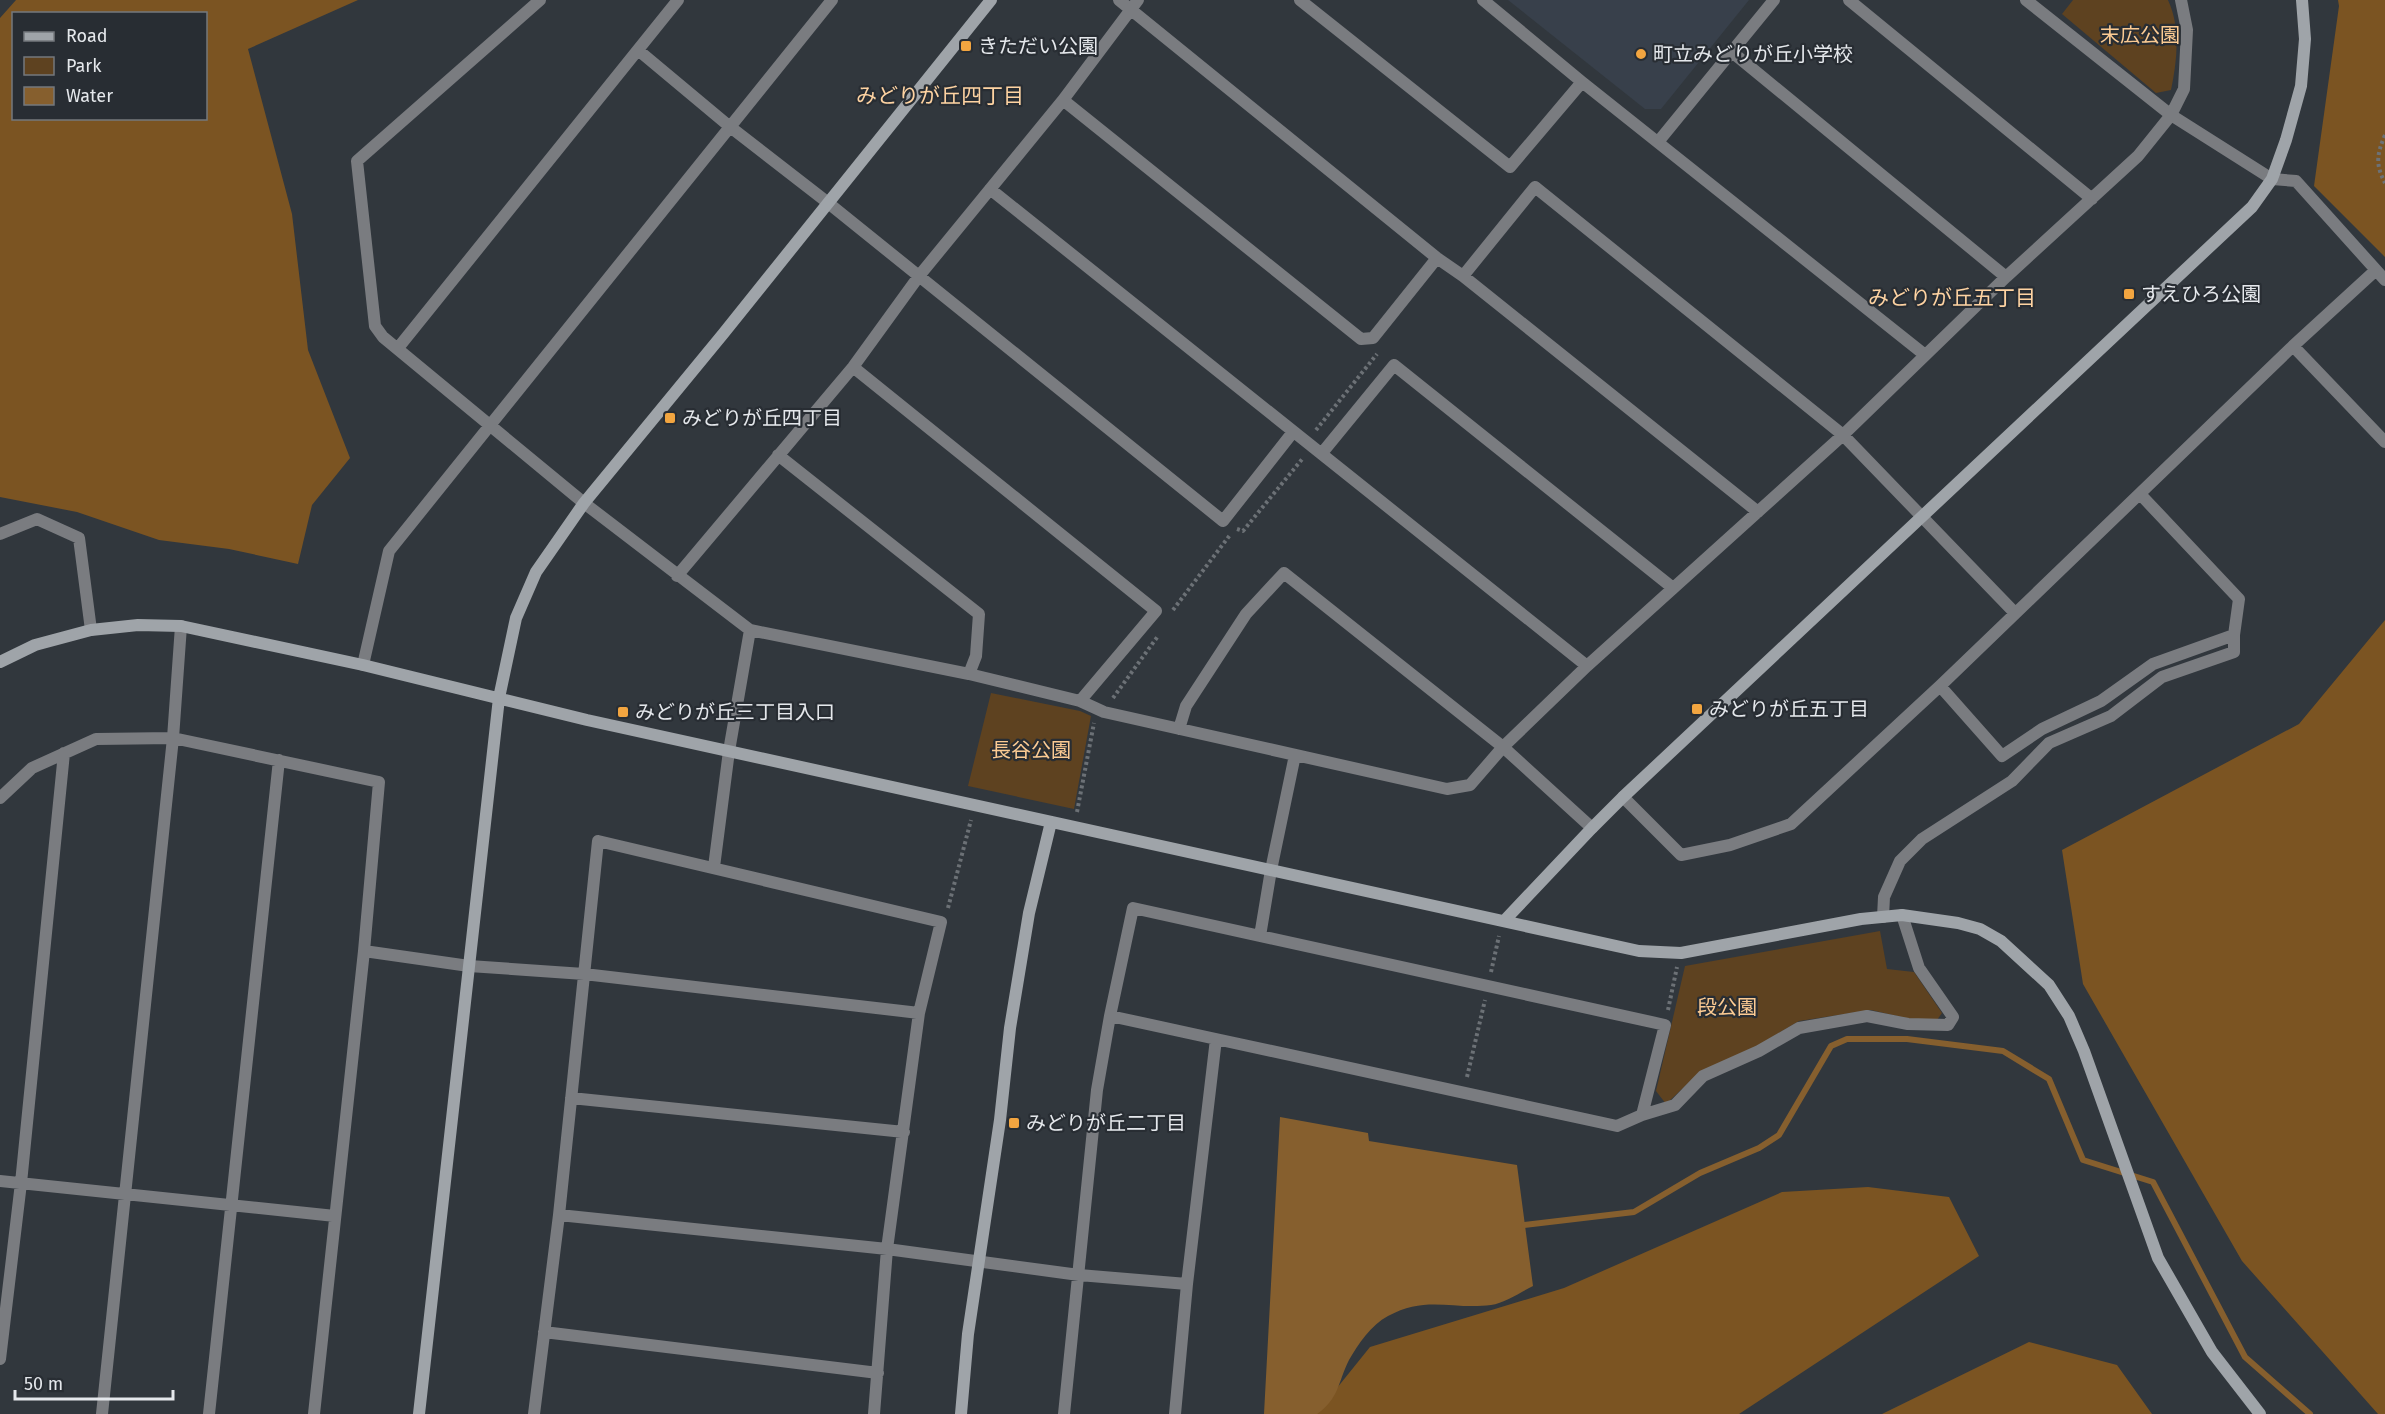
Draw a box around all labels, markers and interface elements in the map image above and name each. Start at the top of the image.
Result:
legend [12,12,207,120]
park label: 末広公園 [2100,23,2180,47]
text: Road [66,25,108,47]
place label: きただい公園 [978,34,1098,58]
marker: きただい公園 [959,39,973,53]
place label: 町立みどりが丘小学校 [1653,42,1853,66]
marker: 町立みどりが丘小学校 [1634,47,1648,61]
text: Park [66,55,102,77]
district label: みどりが丘四丁目 [856,83,1024,109]
text: Water [66,85,113,107]
place label: すえひろ公園 [2141,282,2261,306]
district label: みどりが丘五丁目 [1868,285,2036,311]
marker: すえひろ公園 [2122,287,2136,301]
place label: みどりが丘四丁目 [682,406,842,430]
marker: みどりが丘四丁目 [663,411,677,425]
place label: みどりが丘五丁目 [1709,697,1869,721]
place label: みどりが丘三丁目入口 [635,700,835,724]
marker: みどりが丘五丁目 [1690,702,1704,716]
marker: みどりが丘三丁目入口 [616,705,630,719]
park label: 長谷公園 [991,738,1071,762]
park label: 段公園 [1697,995,1757,1019]
place label: みどりが丘二丁目 [1026,1111,1186,1135]
marker: みどりが丘二丁目 [1007,1116,1021,1130]
scale bar [15,1363,172,1401]
text: 50 m [24,1373,63,1395]

